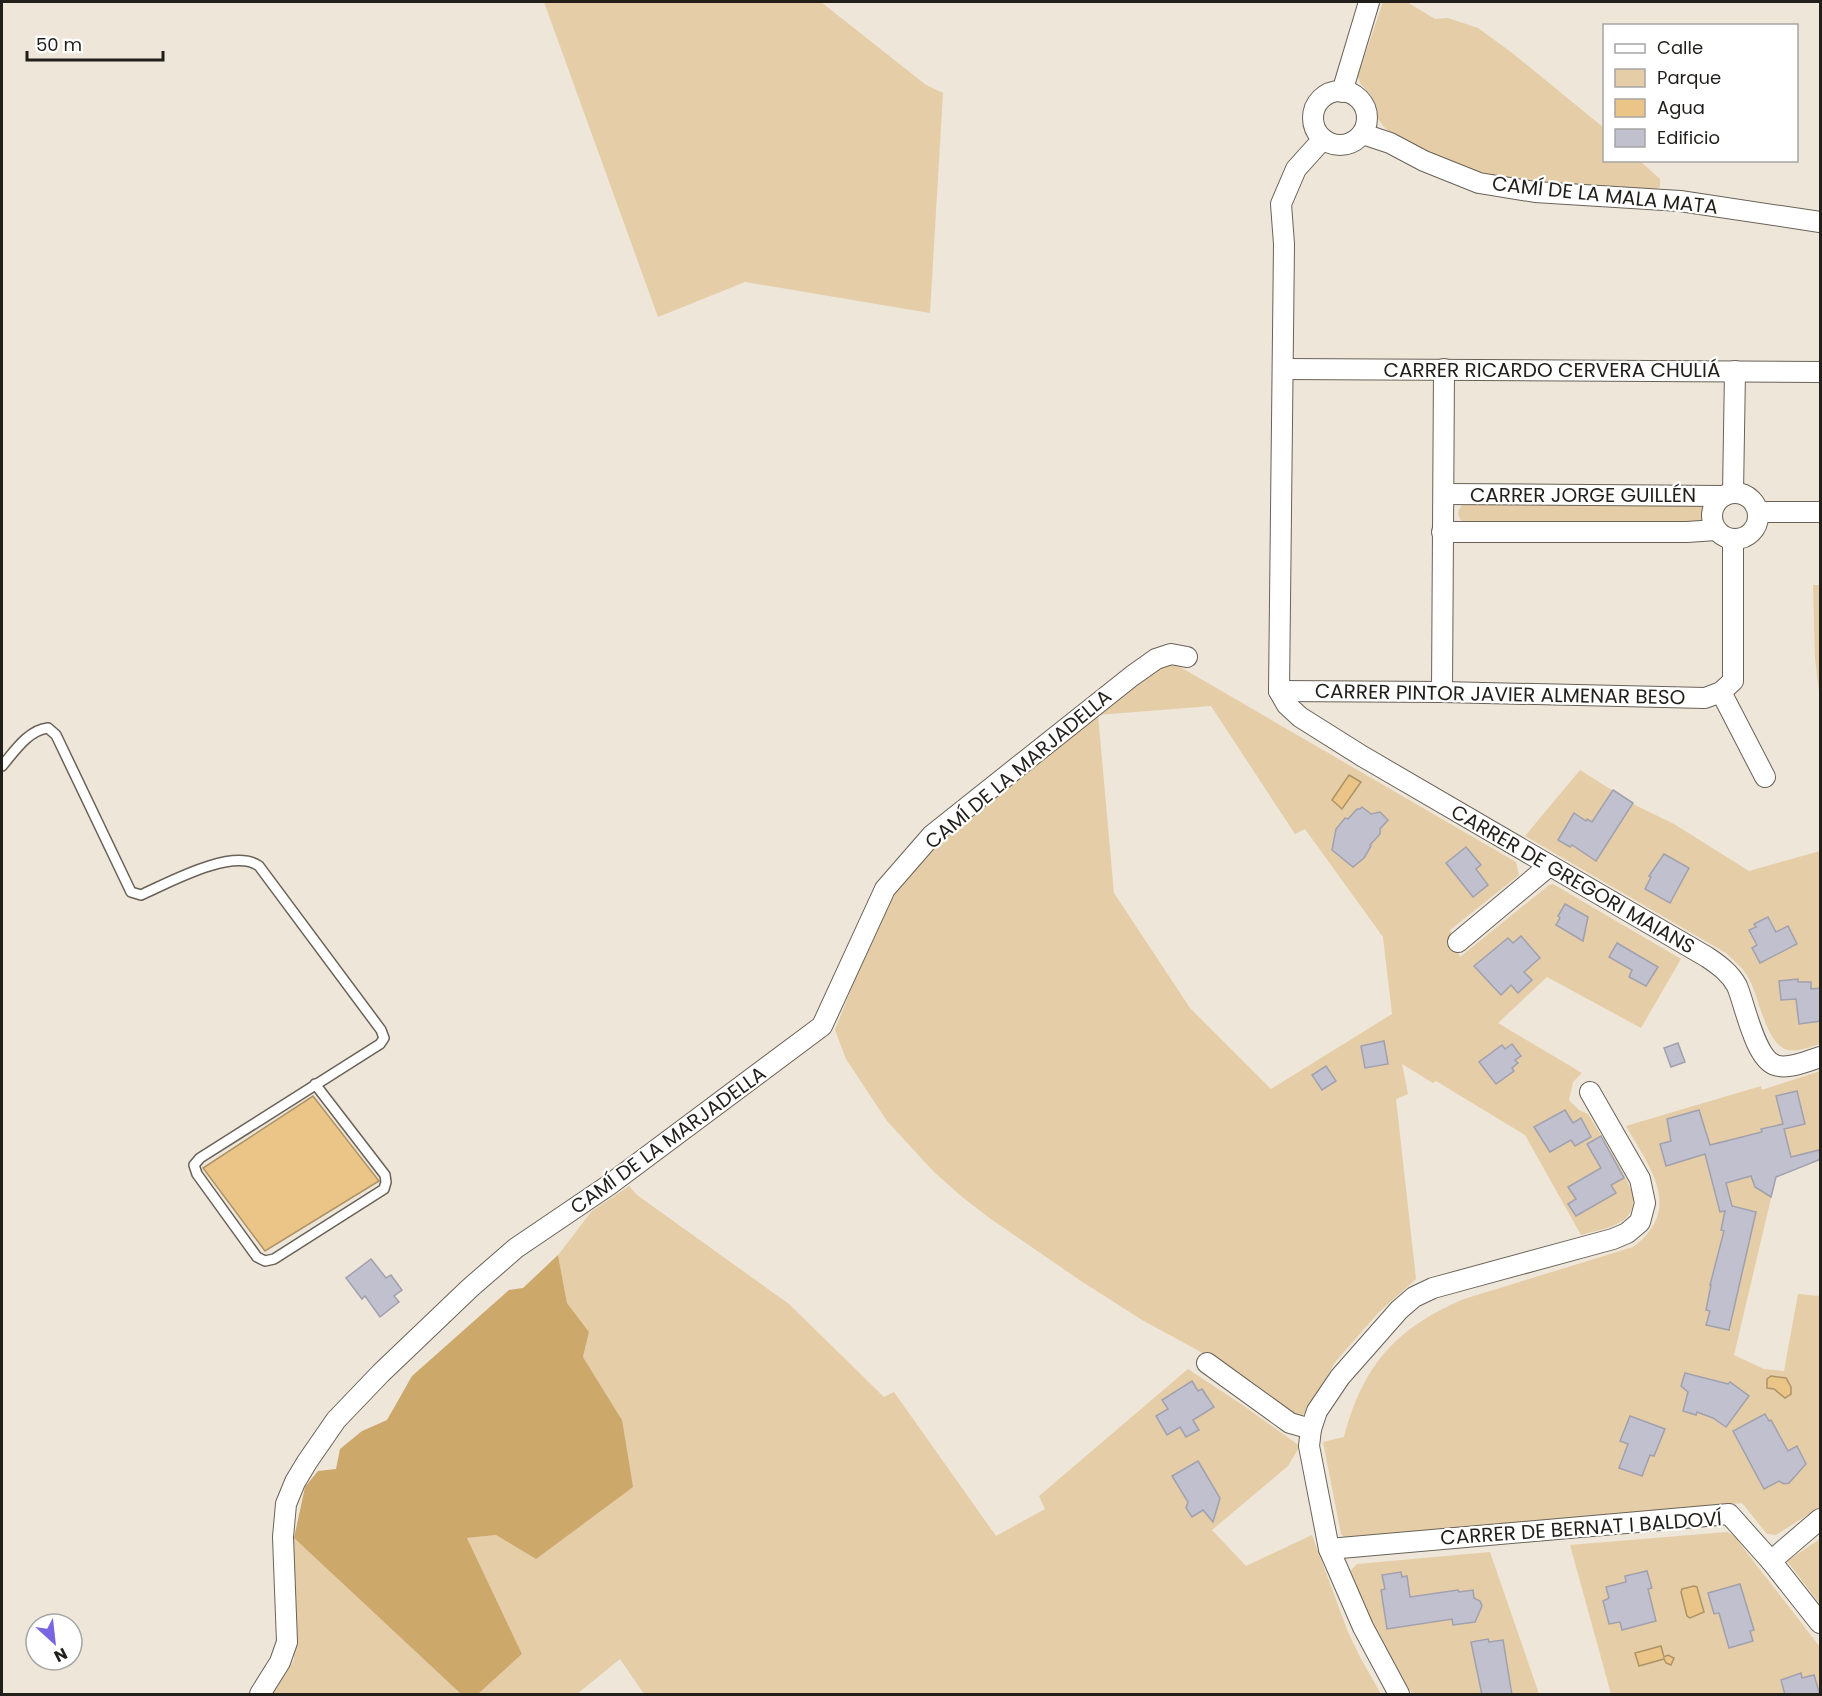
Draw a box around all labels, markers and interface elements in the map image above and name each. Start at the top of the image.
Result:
scale bar [27,24,164,62]
legend [1603,24,1798,162]
text: 50 m [36,32,82,57]
text: Calle [1657,35,1703,60]
text: Parque [1657,65,1721,90]
text: Agua [1657,95,1705,120]
text: Edificio [1657,125,1720,150]
street label: CAMÍ DE LA MALA MATA [1491,169,1719,221]
street label: CARRER RICARDO CERVERA CHULIÁ [1384,356,1720,384]
street label: CARRER JORGE GUILLÉN [1470,481,1696,509]
street label: CARRER PINTOR JAVIER ALMENAR BESO [1315,677,1685,711]
street label: CAMÍ DE LA MARJADELLA [919,683,1117,855]
street label: CARRER DE GREGORI MAIANS [1446,798,1700,960]
street label: CAMÍ DE LA MARJADELLA [564,1059,772,1221]
street label: CARRER DE BERNAT I BALDOVÍ [1439,1504,1723,1552]
north arrow [24,1612,84,1672]
text: N [50,1642,71,1668]

